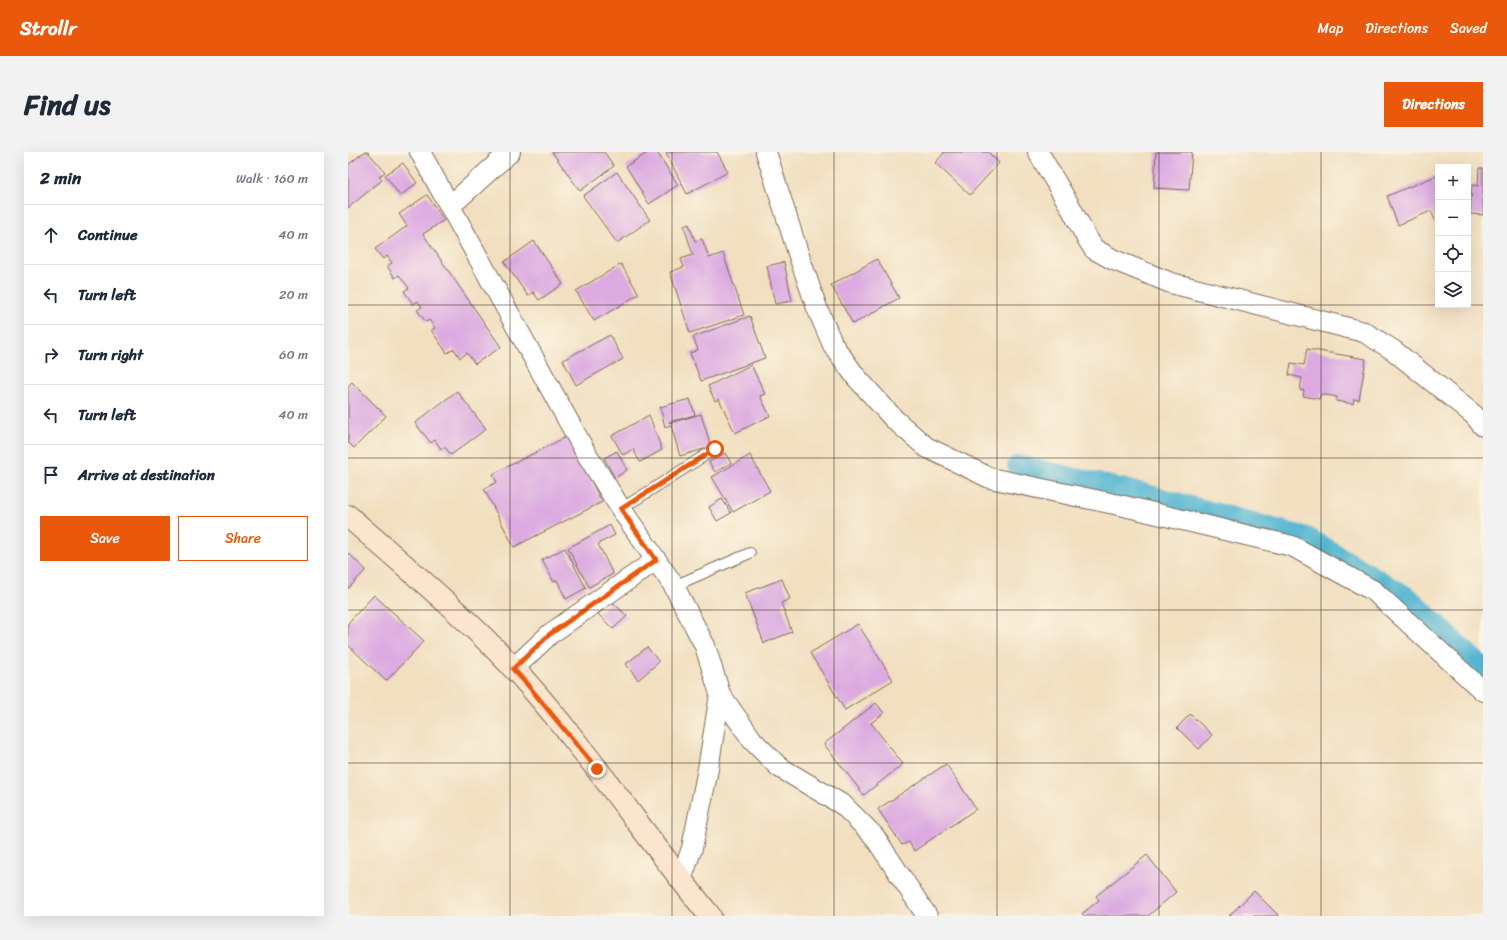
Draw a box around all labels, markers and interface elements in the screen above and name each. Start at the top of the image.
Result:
text: Strollr [20,12,76,45]
text: Map [1317,16,1343,41]
text: Directions [1365,16,1428,41]
text: Saved [1450,16,1487,41]
text: Find us [24,80,111,129]
button: Directions [1384,82,1483,127]
text: 2 min [40,163,81,193]
map controls [1435,164,1471,308]
button: + [1435,164,1471,200]
text: Walk · 160 m [236,167,308,190]
button: − [1435,200,1471,236]
text: Continue [78,222,138,248]
text: 40 m [278,223,308,246]
icon: ahead [40,224,62,246]
button: locate [1435,236,1471,272]
button: layers [1435,272,1471,308]
text: Turn left [78,282,136,308]
text: 20 m [279,283,308,306]
icon: left [40,284,62,306]
text: Turn right [78,342,143,368]
text: 60 m [279,343,308,366]
icon: right [40,344,62,366]
text: Turn left [78,402,136,428]
text: 40 m [278,403,308,426]
icon: left [40,404,62,426]
route start [706,440,724,458]
text: Arrive at destination [78,462,215,488]
icon: arrive [40,464,62,486]
button: Save [40,516,170,561]
button: Share [178,516,308,561]
route end [588,760,606,778]

